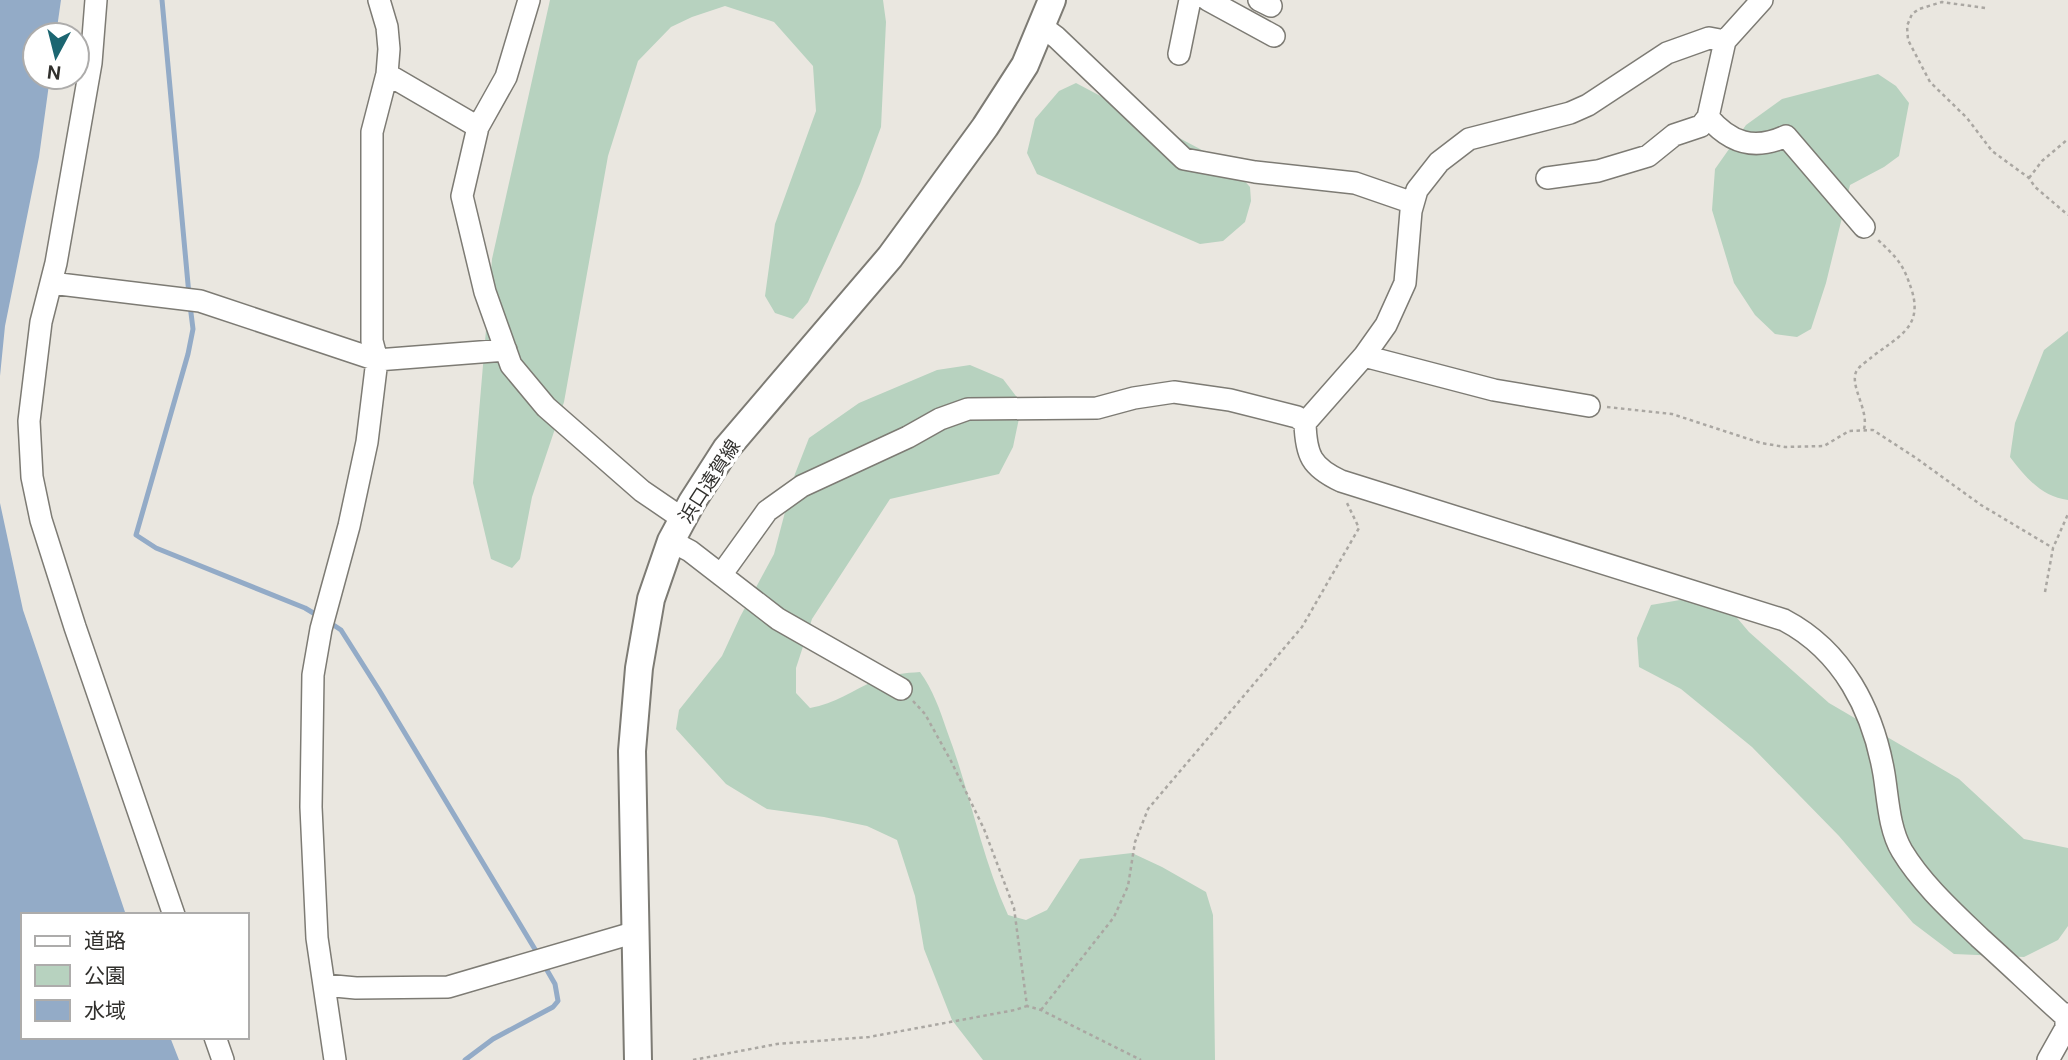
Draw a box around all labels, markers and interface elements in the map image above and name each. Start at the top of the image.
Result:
north arrow [21,21,91,91]
text: N [46,59,62,86]
street label: 浜口遠賀線 [673,435,746,528]
legend [21,913,248,1039]
text: 道路 [84,927,126,955]
text: 公園 [84,962,126,990]
text: 水域 [84,997,126,1025]

